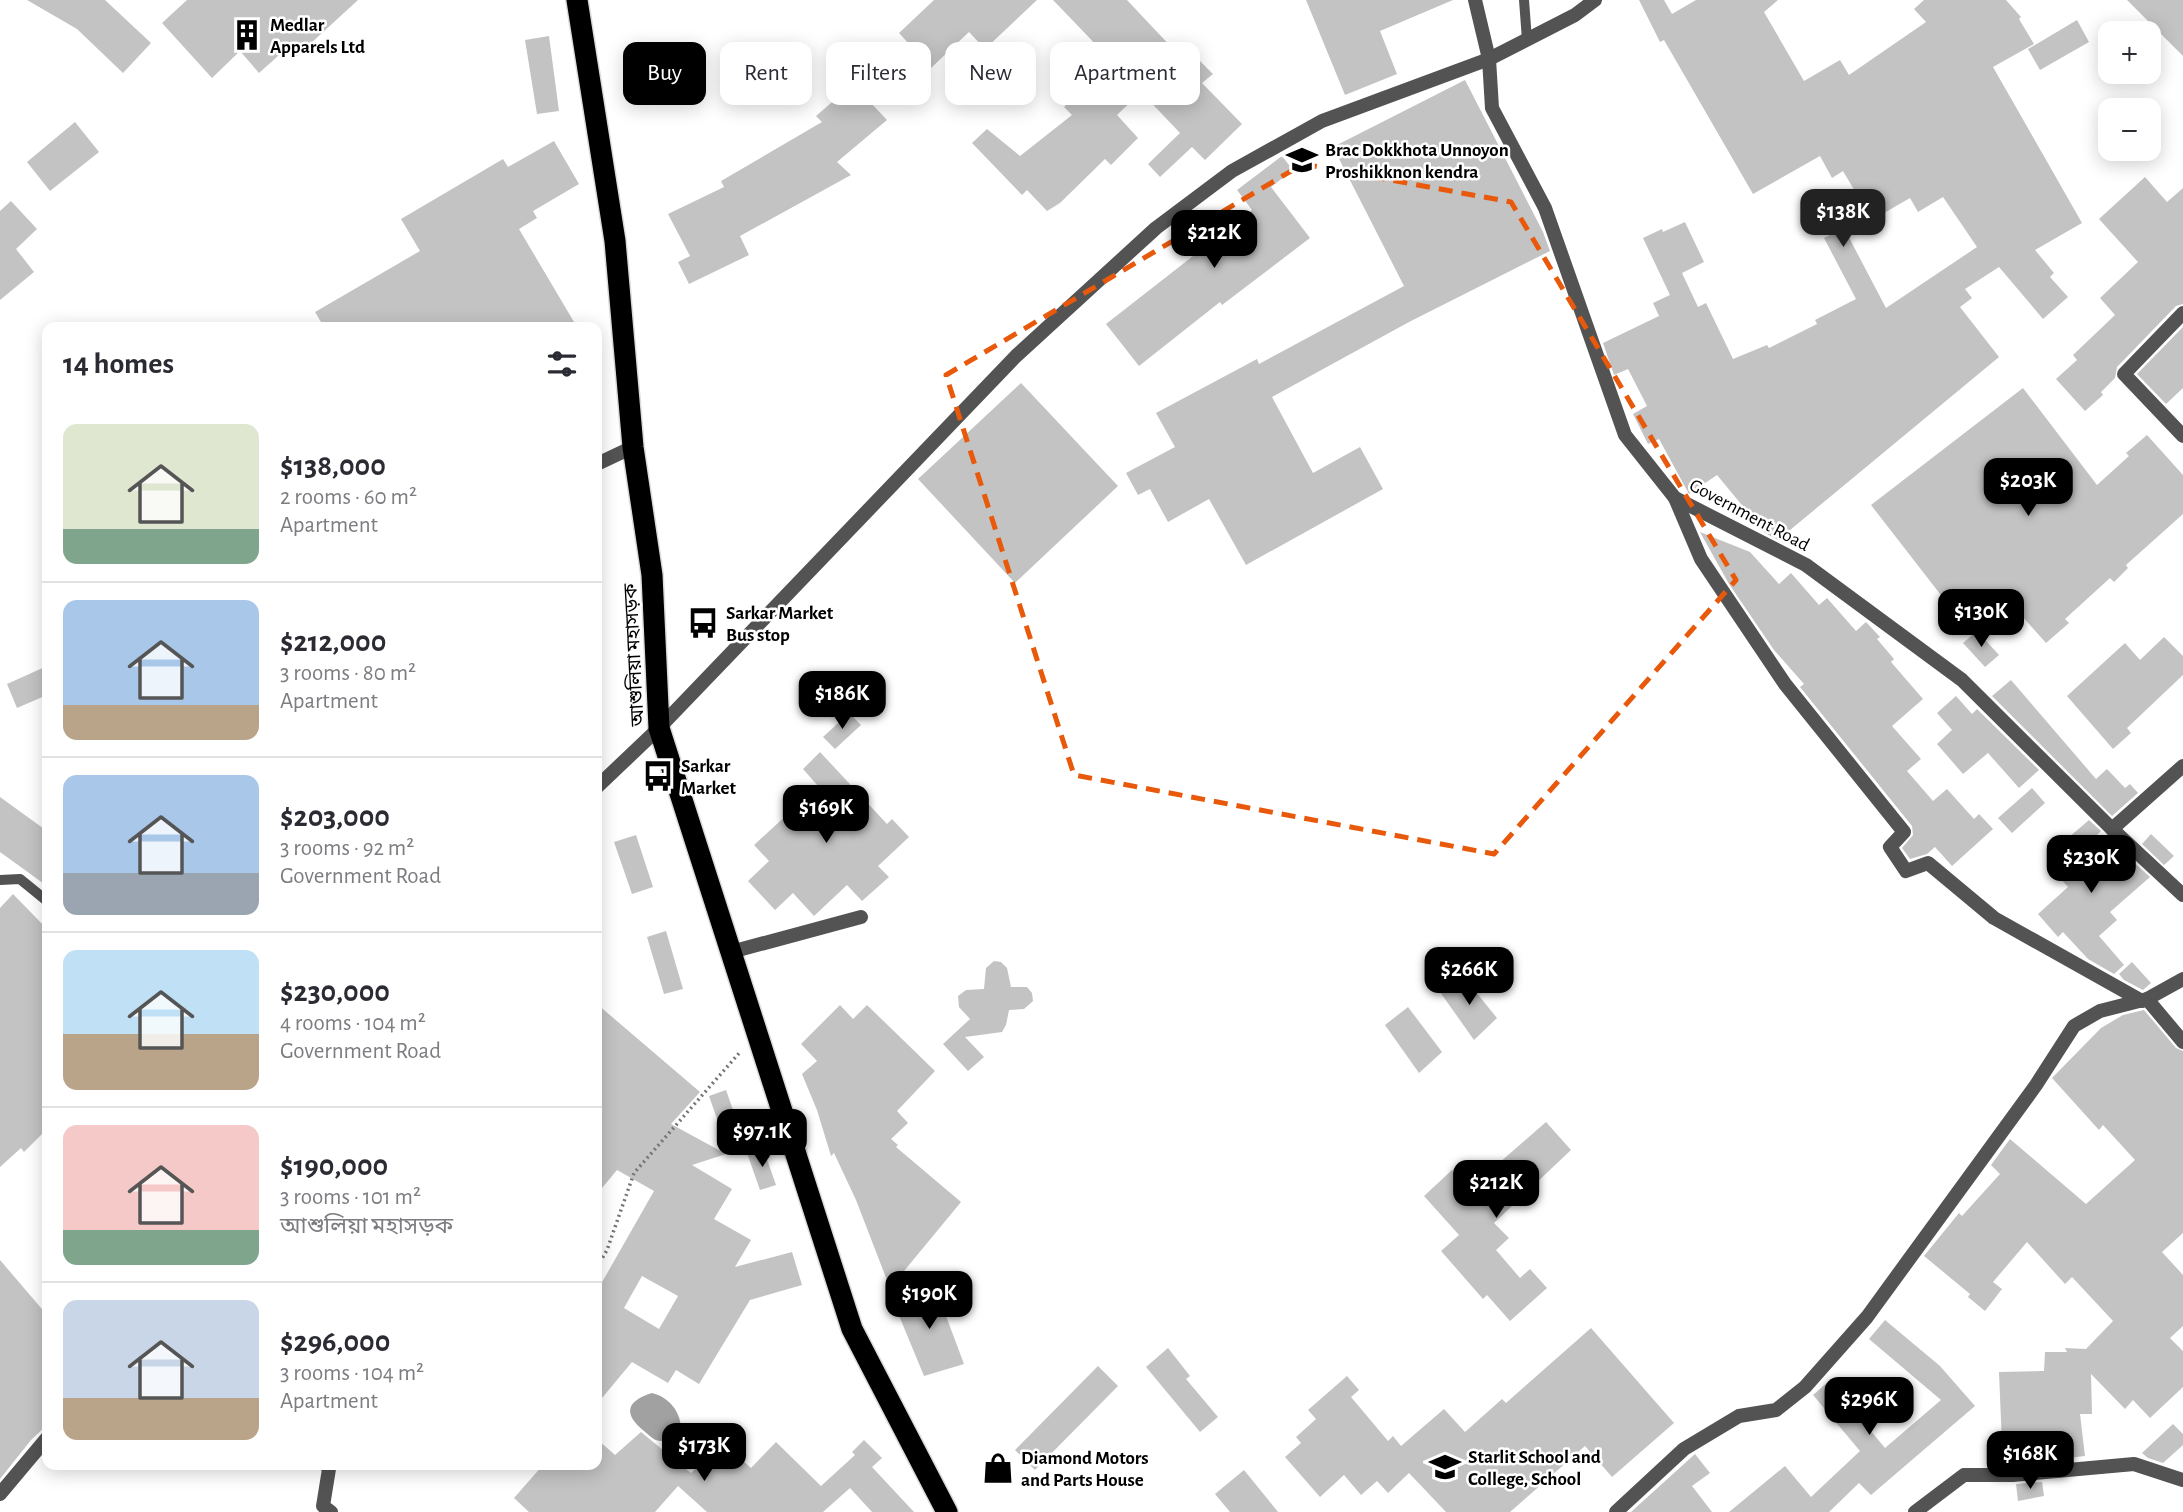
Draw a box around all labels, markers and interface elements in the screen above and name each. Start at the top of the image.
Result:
place label: Medlar Apparels Ltd [270,16,365,57]
building icon: Medlar Apparels Ltd [230,18,264,52]
map controls [2098,21,2161,161]
button: + [2098,21,2161,84]
chip: Buy [623,42,706,105]
chip: Rent [720,42,812,105]
chip: Filters [826,42,931,105]
chip: New [945,42,1036,105]
chip: Apartment [1050,42,1200,105]
button: − [2098,98,2161,161]
place label: Brac Dokkhota Unnoyon Proshikknon kendra [1325,141,1509,182]
school or university icon: Brac Dokkhota Unnoyon Proshikknon kendra [1285,143,1319,177]
pin: $138K [1794,190,1892,249]
text: $138K [1816,200,1870,223]
pin: $212K [1165,210,1263,270]
text: $212K [1187,221,1241,244]
icon: filters [543,345,581,383]
text: 14 homes [63,349,174,379]
text: $138,000 [280,451,386,481]
icon: home [119,452,203,536]
pin: $203K [1979,458,2077,518]
text: $203K [2000,469,2056,492]
street label: Government Road [1686,476,1813,555]
text: 2 rooms · 60 m² [280,486,417,509]
text: Apartment [280,514,378,537]
street label: আশুলিয়া মহাসড়ক [618,582,648,728]
pin: $130K [1932,590,2030,649]
text: $130K [1954,600,2008,623]
place label: Sarkar Market Bus stop [726,604,834,645]
bus stop icon: Sarkar Market Bus stop [686,606,720,640]
text: $212,000 [280,627,386,657]
icon: home [119,628,203,712]
text: 3 rooms · 80 m² [280,662,416,685]
pin: $186K [793,672,891,731]
text: $186K [815,682,869,705]
text: Apartment [280,690,378,713]
place label: Sarkar Market [681,757,736,798]
bus stop icon: Sarkar Market [641,759,675,793]
pin: $169K [777,786,875,845]
text: $169K [799,796,853,819]
text: $203,000 [280,802,390,832]
icon: home [119,803,203,887]
pin: $230K [2042,836,2140,895]
text: 3 rooms · 92 m² [280,837,414,860]
text: $230K [2063,846,2119,869]
text: Government Road [280,865,441,888]
pin: $266K [1420,948,1518,1007]
text: $266K [1441,958,1497,981]
text: $230,000 [280,977,390,1007]
icon: home [119,978,203,1062]
text: 4 rooms · 104 m² [280,1012,426,1035]
text: Government Road [280,1040,441,1063]
pin: $97.1K [705,1110,819,1169]
text: $97.1K [733,1120,791,1143]
text: $190,000 [280,1151,388,1181]
icon: home [119,1153,203,1237]
pin: $212K [1447,1160,1545,1220]
text: $212K [1469,1171,1523,1194]
text: 3 rooms · 101 m² [280,1186,421,1209]
text: আশুলিয়া মহাসড়ক [280,1215,453,1238]
pin: $190K [880,1272,978,1331]
text: $190K [901,1282,957,1305]
text: $296,000 [280,1327,390,1357]
icon: home [119,1328,203,1412]
text: 3 rooms · 104 m² [280,1362,424,1385]
pin: $296K [1820,1378,1918,1437]
text: $296K [1841,1388,1897,1411]
text: Apartment [280,1390,378,1413]
pin: $173K [655,1424,753,1483]
pin: $168K [1981,1432,2079,1491]
text: $173K [678,1434,730,1457]
text: $168K [2003,1442,2057,1465]
place label: Starlit School and College, School [1468,1448,1601,1489]
place label: Diamond Motors and Parts House [1021,1449,1149,1490]
school or university icon: Starlit School and College, School [1428,1450,1462,1484]
shop icon: Diamond Motors and Parts House [981,1451,1015,1485]

